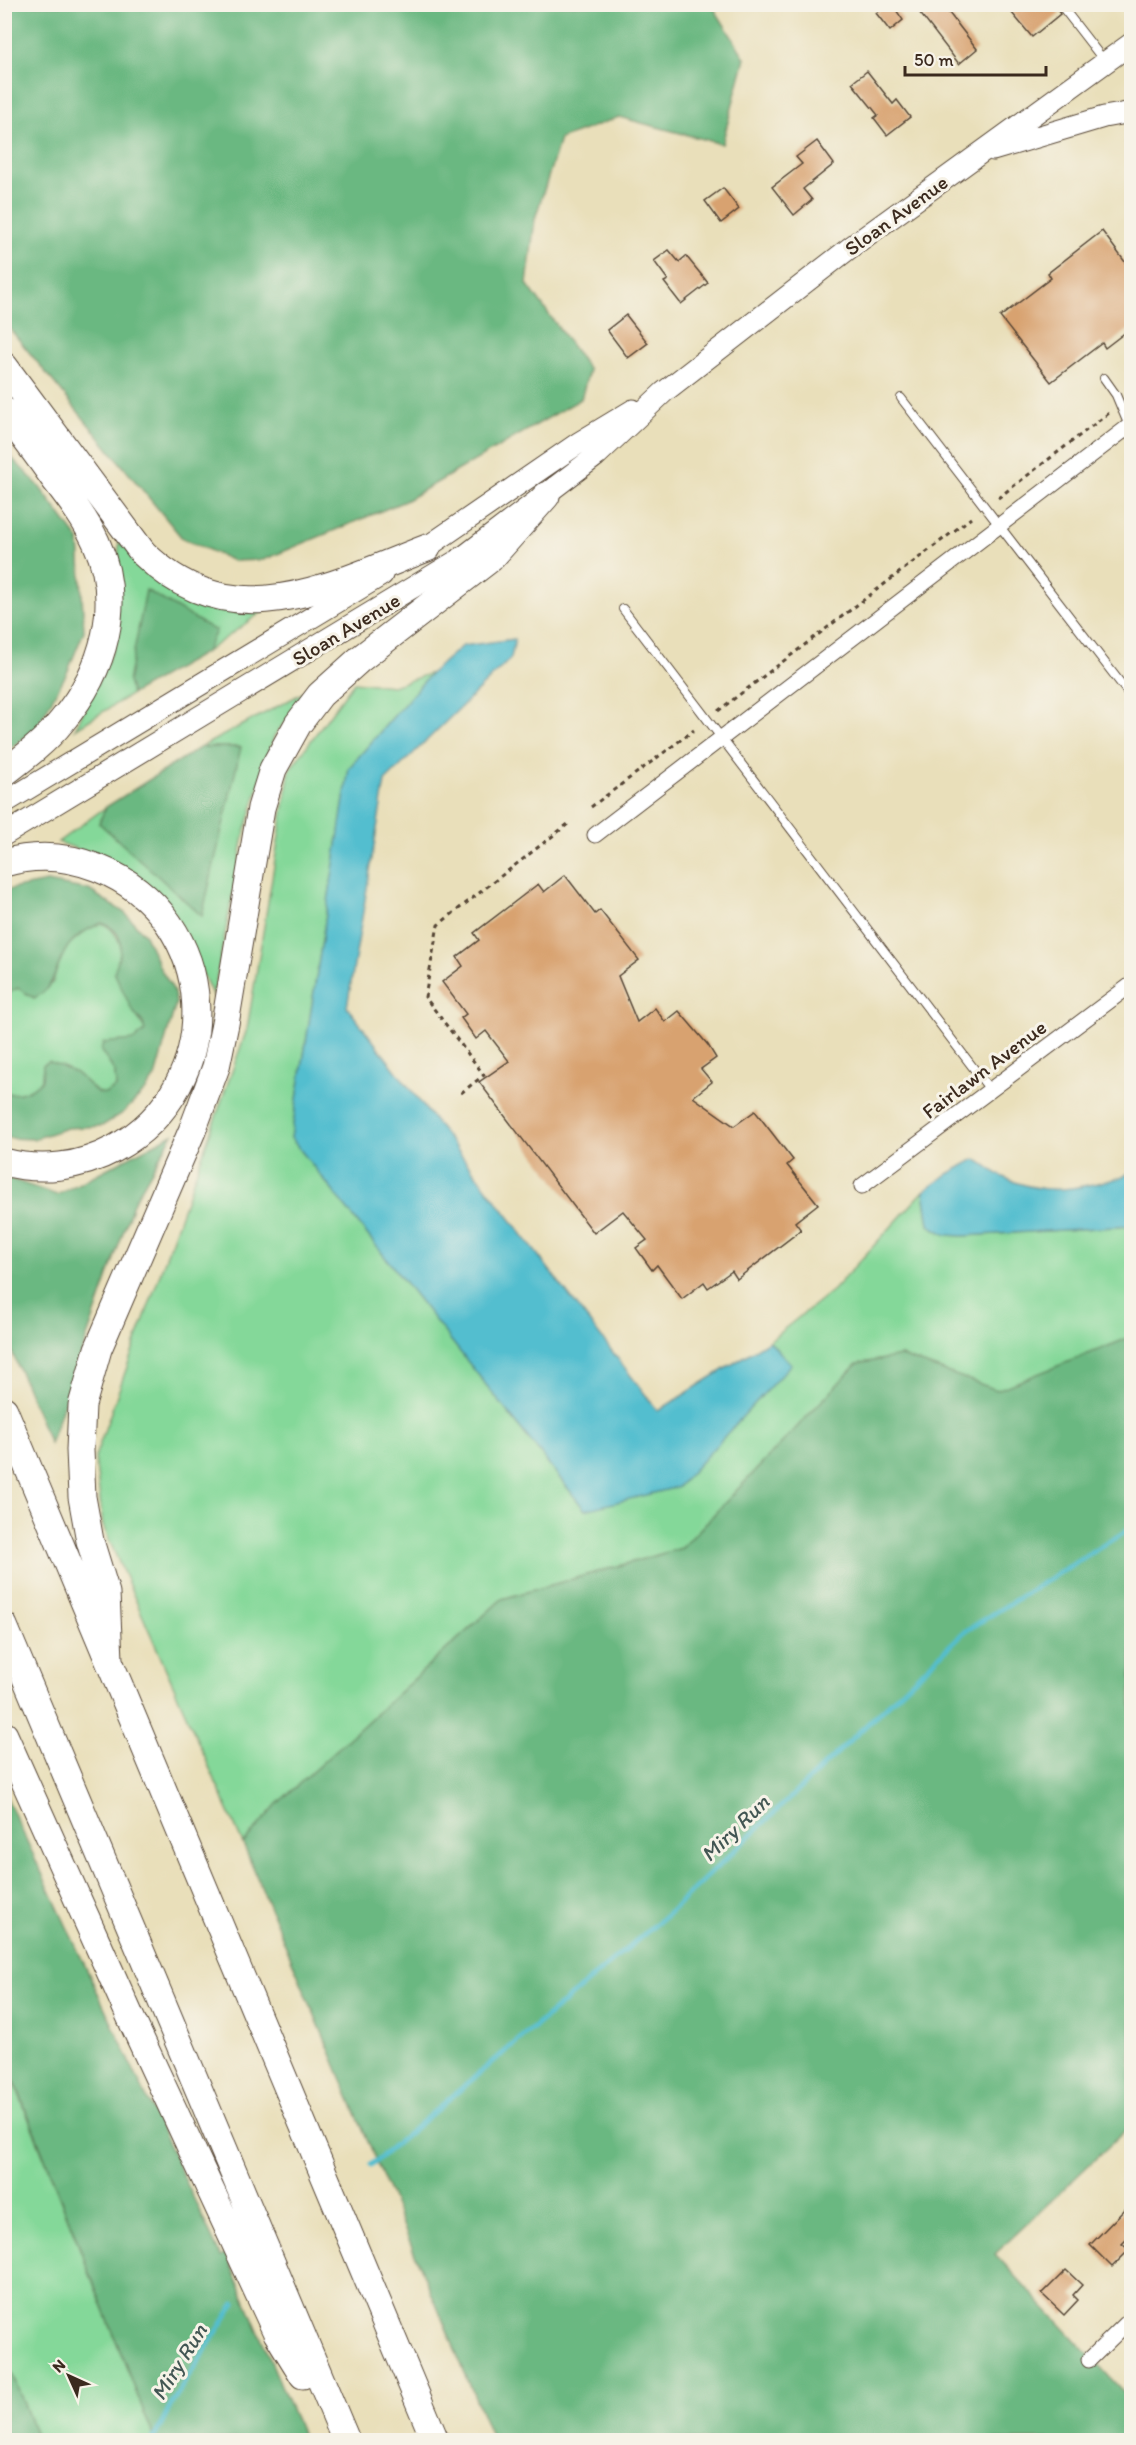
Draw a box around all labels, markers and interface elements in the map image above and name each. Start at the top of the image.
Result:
scale bar [905,39,1046,77]
text: 50 m [914,49,954,71]
street label: Sloan Avenue [840,169,953,261]
street label: Sloan Avenue [287,587,405,671]
street label: Fairlawn Avenue [917,1014,1051,1124]
water label: Miry Run [695,1788,775,1867]
water label: Miry Run [145,2318,213,2405]
north arrow [39,2346,99,2406]
text: N [48,2355,69,2376]

